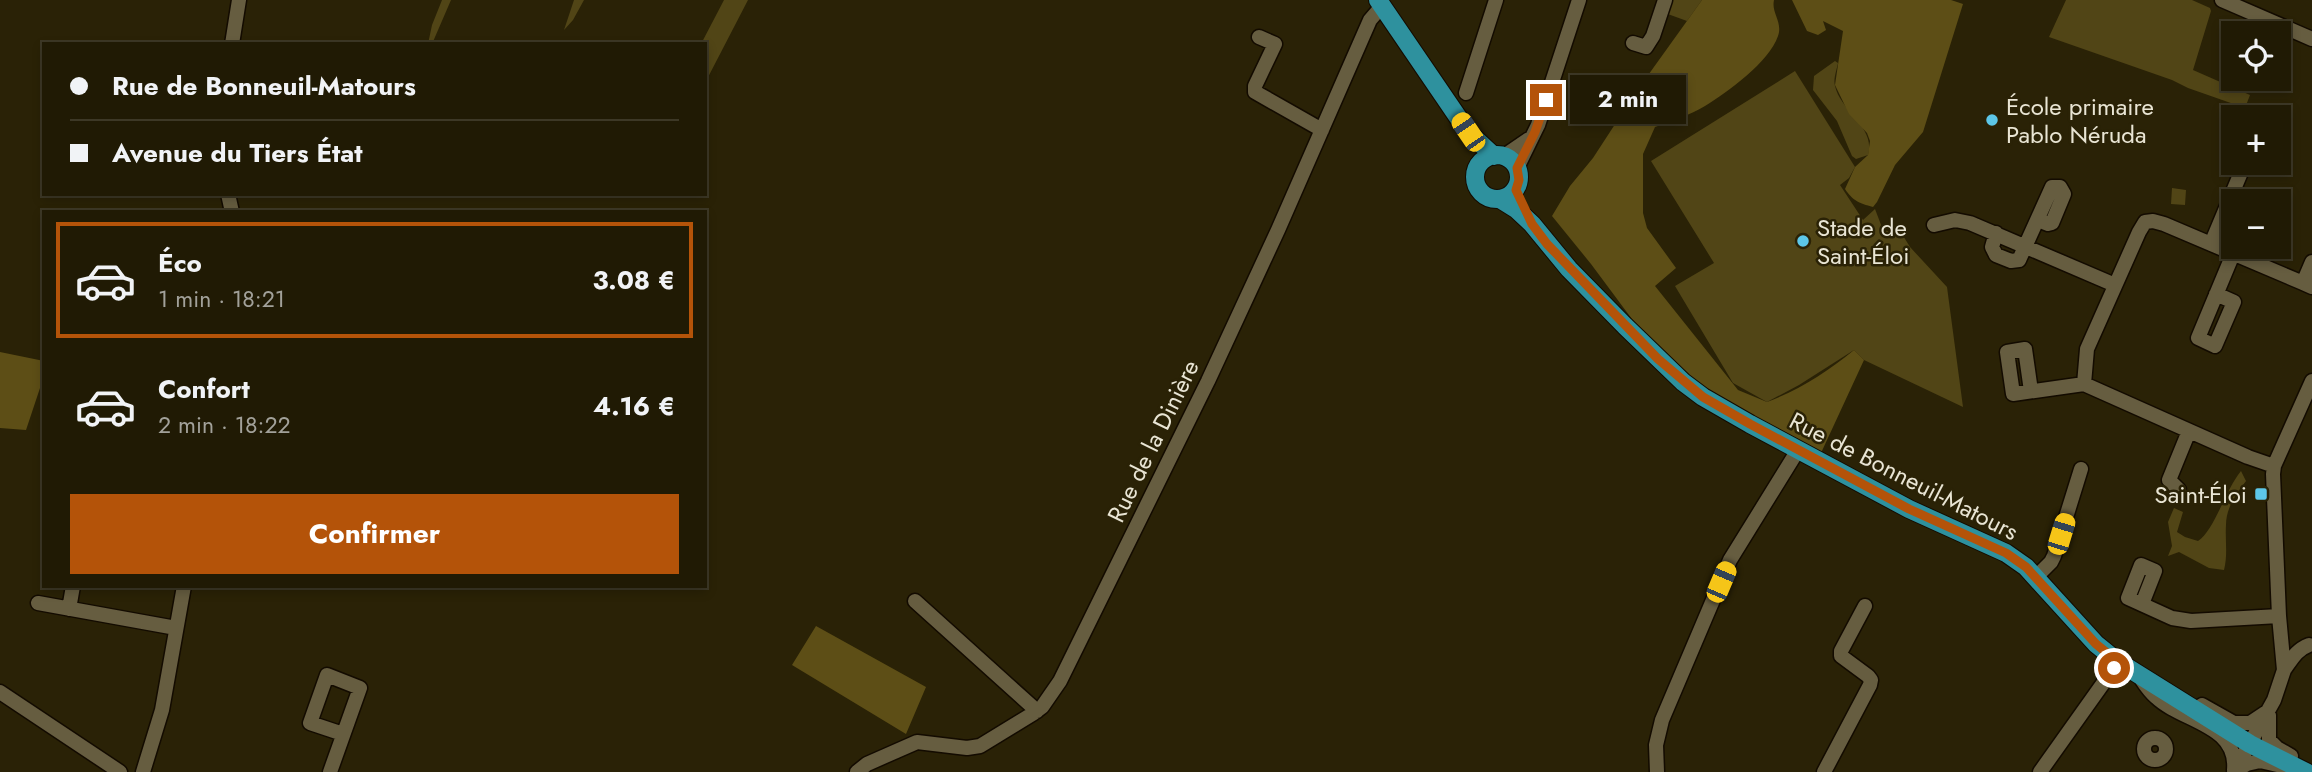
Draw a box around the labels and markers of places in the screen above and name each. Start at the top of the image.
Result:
place label: École primaire Pablo Néruda [2006,89,2154,152]
marker: École primaire Pablo Néruda [1984,112,2000,128]
place label: Stade de Saint-Éloi [1817,210,1909,273]
marker: Stade de Saint-Éloi [1795,233,1811,249]
place label: Saint-Éloi [2155,477,2247,512]
marker: Saint-Éloi [2253,486,2269,502]

